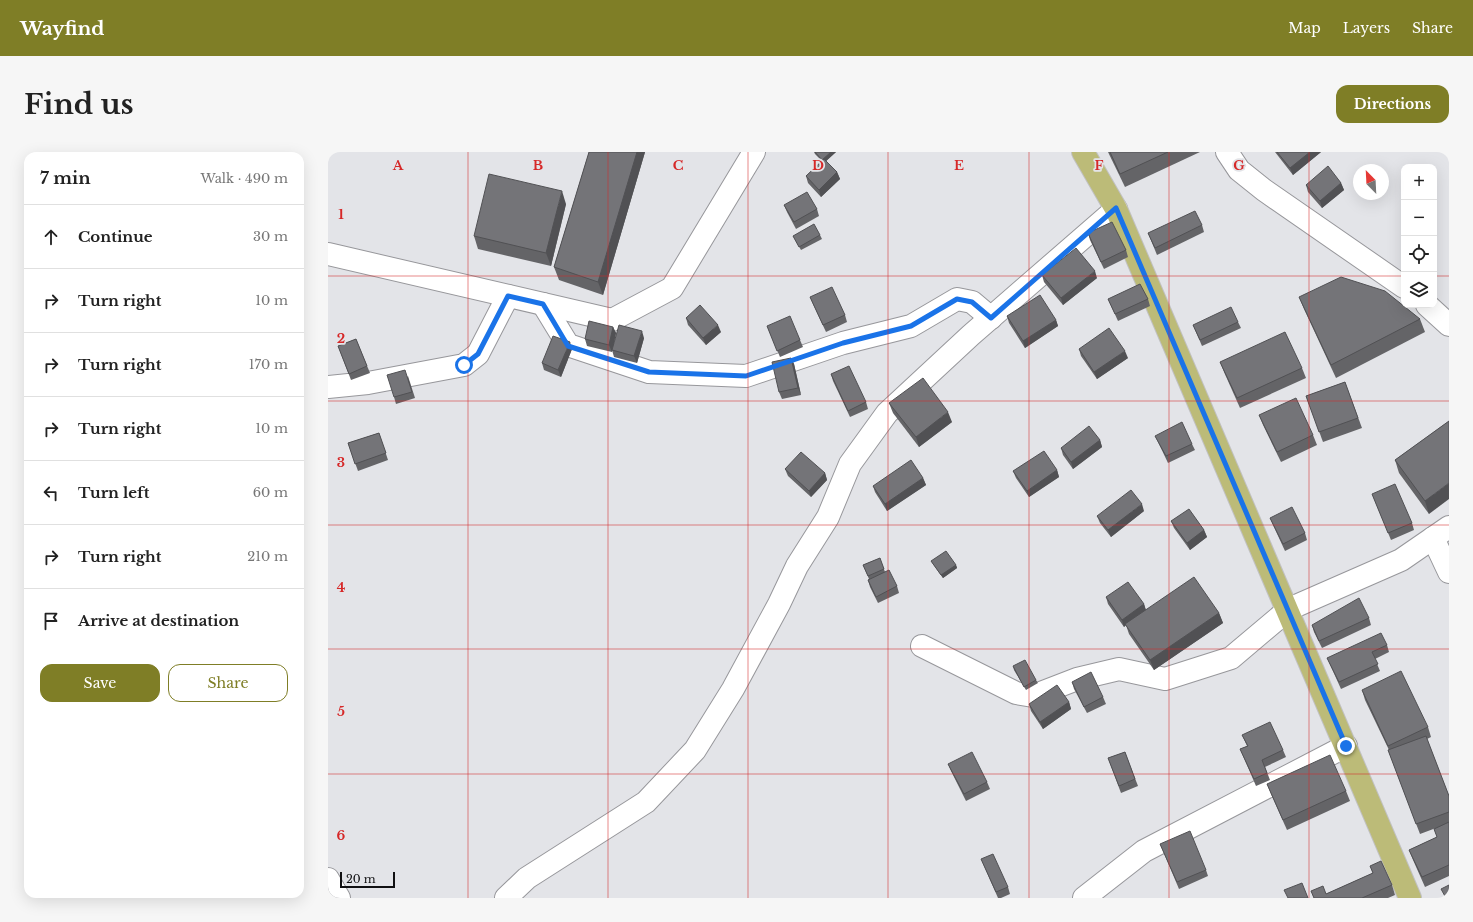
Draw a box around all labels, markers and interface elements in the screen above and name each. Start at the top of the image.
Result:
text: Wayfind [20,17,105,40]
text: Map [1288,19,1321,37]
text: Layers [1343,19,1390,37]
text: Share [1412,19,1453,37]
button: Directions [1336,85,1449,123]
text: Find us [24,87,134,122]
text: A [392,157,404,174]
text: B [533,157,543,174]
text: C [673,157,684,174]
text: D [812,157,824,174]
text: E [954,157,964,174]
text: F [1095,157,1104,174]
text: G [1233,157,1245,174]
north arrow [1353,164,1389,200]
map controls [1401,164,1437,308]
button: + [1401,164,1437,200]
text: 7 min [40,168,91,189]
text: Walk · 490 m [201,170,288,187]
button: − [1401,200,1437,236]
text: 1 [338,206,344,223]
icon: ahead [40,226,62,248]
text: Continue [78,227,153,246]
text: 30 m [253,228,288,245]
button: locate [1401,236,1437,272]
button: layers [1401,272,1437,308]
icon: right [40,290,62,312]
text: Turn right [78,291,161,310]
text: 10 m [255,292,288,309]
text: 2 [337,330,345,347]
icon: right [40,354,62,376]
text: Turn right [78,355,161,374]
text: 170 m [249,356,288,373]
route start [455,356,473,374]
icon: right [40,418,62,440]
text: Turn right [78,419,161,438]
text: 10 m [255,420,288,437]
text: 3 [337,454,345,471]
icon: left [40,482,62,504]
text: Turn left [78,483,149,502]
text: 60 m [253,484,288,501]
icon: right [40,546,62,568]
text: Turn right [78,547,161,566]
text: 210 m [247,548,288,565]
text: 4 [337,579,346,596]
icon: arrive [40,610,62,632]
text: Arrive at destination [78,611,239,630]
button: Save [40,664,160,702]
button: Share [168,664,288,702]
text: 5 [337,703,345,720]
route end [1337,737,1355,755]
text: 6 [337,827,346,844]
scale bar [340,870,395,889]
text: 20 m [346,872,376,886]

